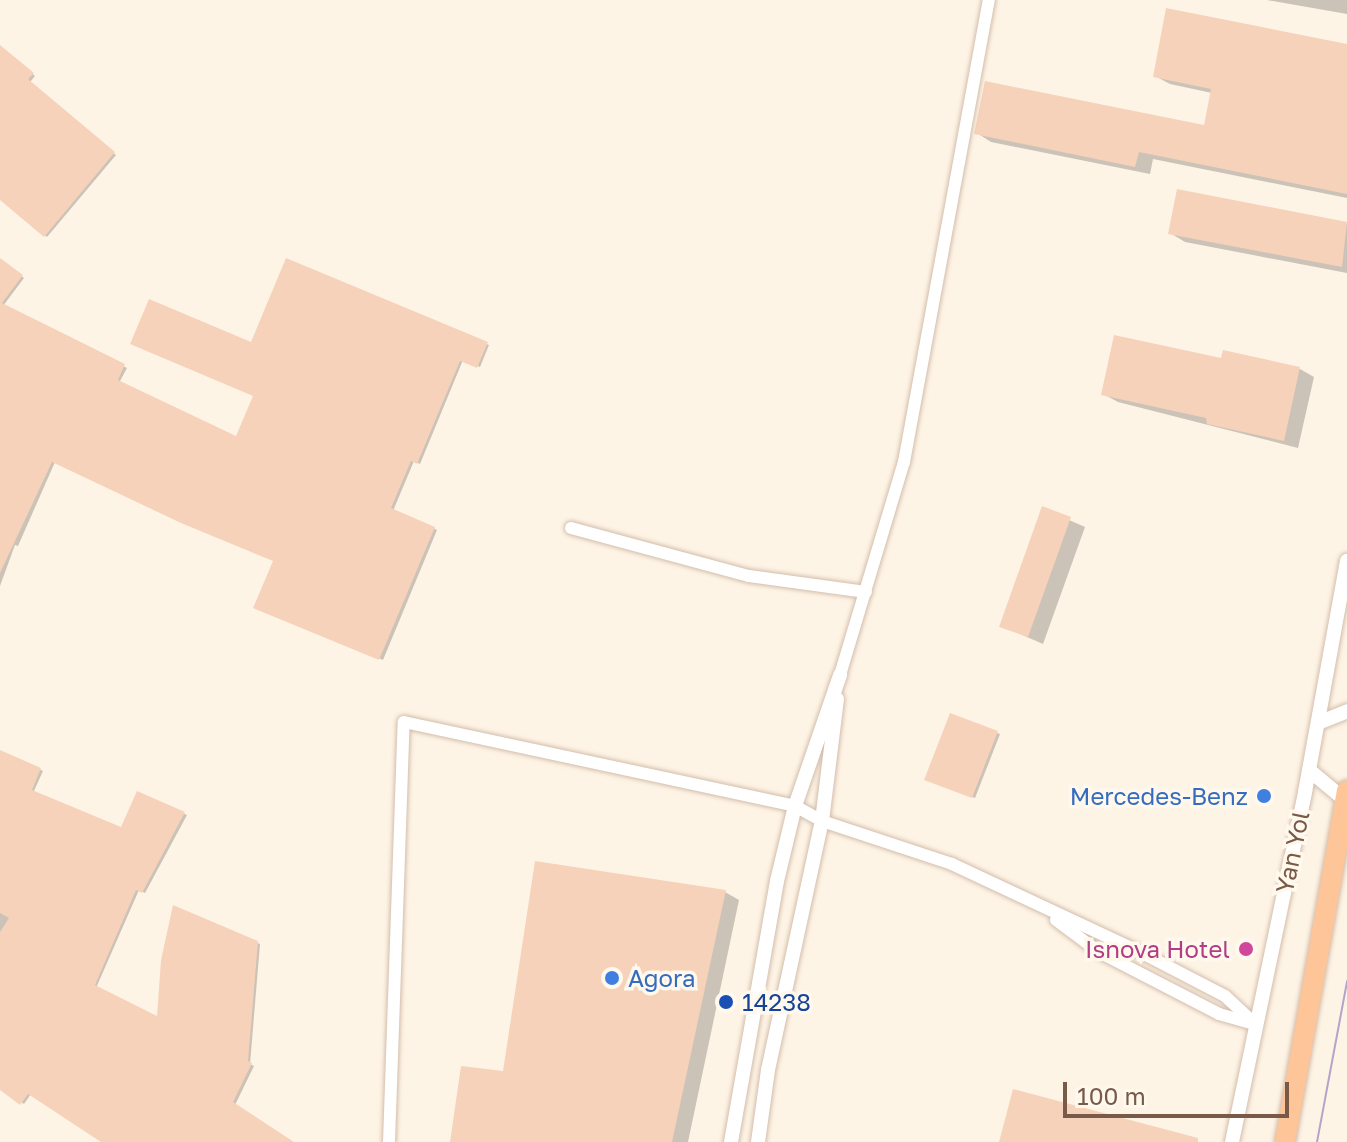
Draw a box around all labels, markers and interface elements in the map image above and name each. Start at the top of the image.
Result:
place label: Mercedes-Benz [1070,782,1248,810]
marker: Mercedes-Benz [1255,787,1273,805]
street label: Yan Yol [1269,808,1315,896]
place label: Isnova Hotel [1085,935,1230,963]
marker: Isnova Hotel [1237,940,1255,958]
place label: Agora [628,964,696,992]
marker: Agora [603,969,621,987]
place label: 14238 [742,988,811,1016]
marker: 14238 [717,993,735,1011]
scale bar [1067,1066,1293,1116]
text: 100 m [1077,1081,1146,1110]

